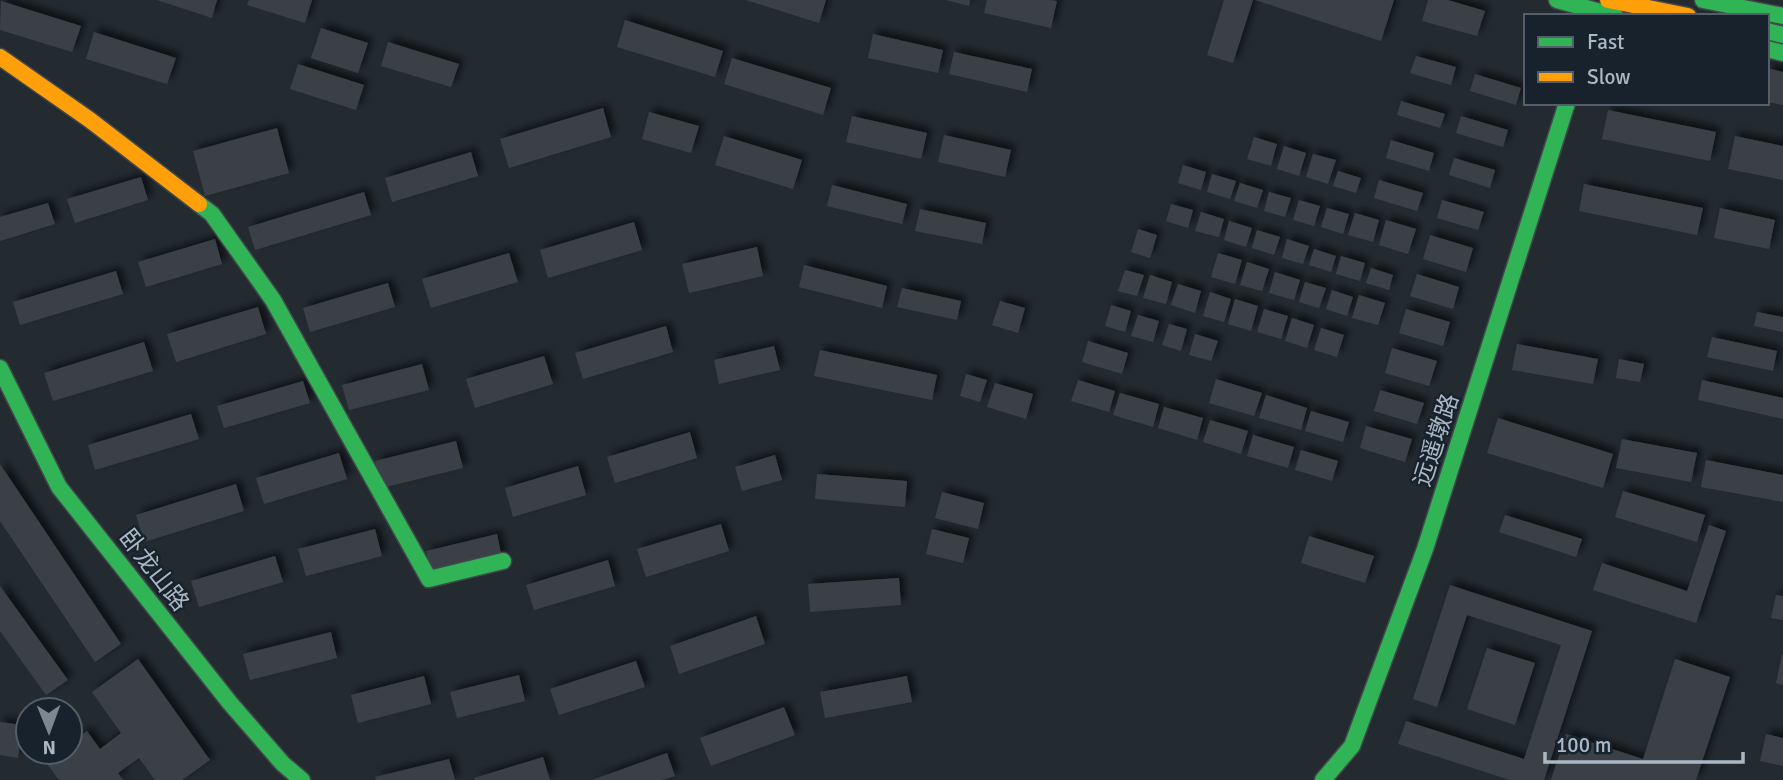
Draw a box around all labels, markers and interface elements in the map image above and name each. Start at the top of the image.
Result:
legend [1524,14,1769,105]
text: Fast [1587,29,1624,55]
text: Slow [1587,64,1631,90]
street label: 远遥墩路 [1407,390,1465,490]
street label: 卧龙山路 [113,523,195,617]
north arrow [14,696,84,766]
scale bar [1545,720,1743,764]
text: 100 m [1556,732,1611,758]
text: N [42,735,56,759]

